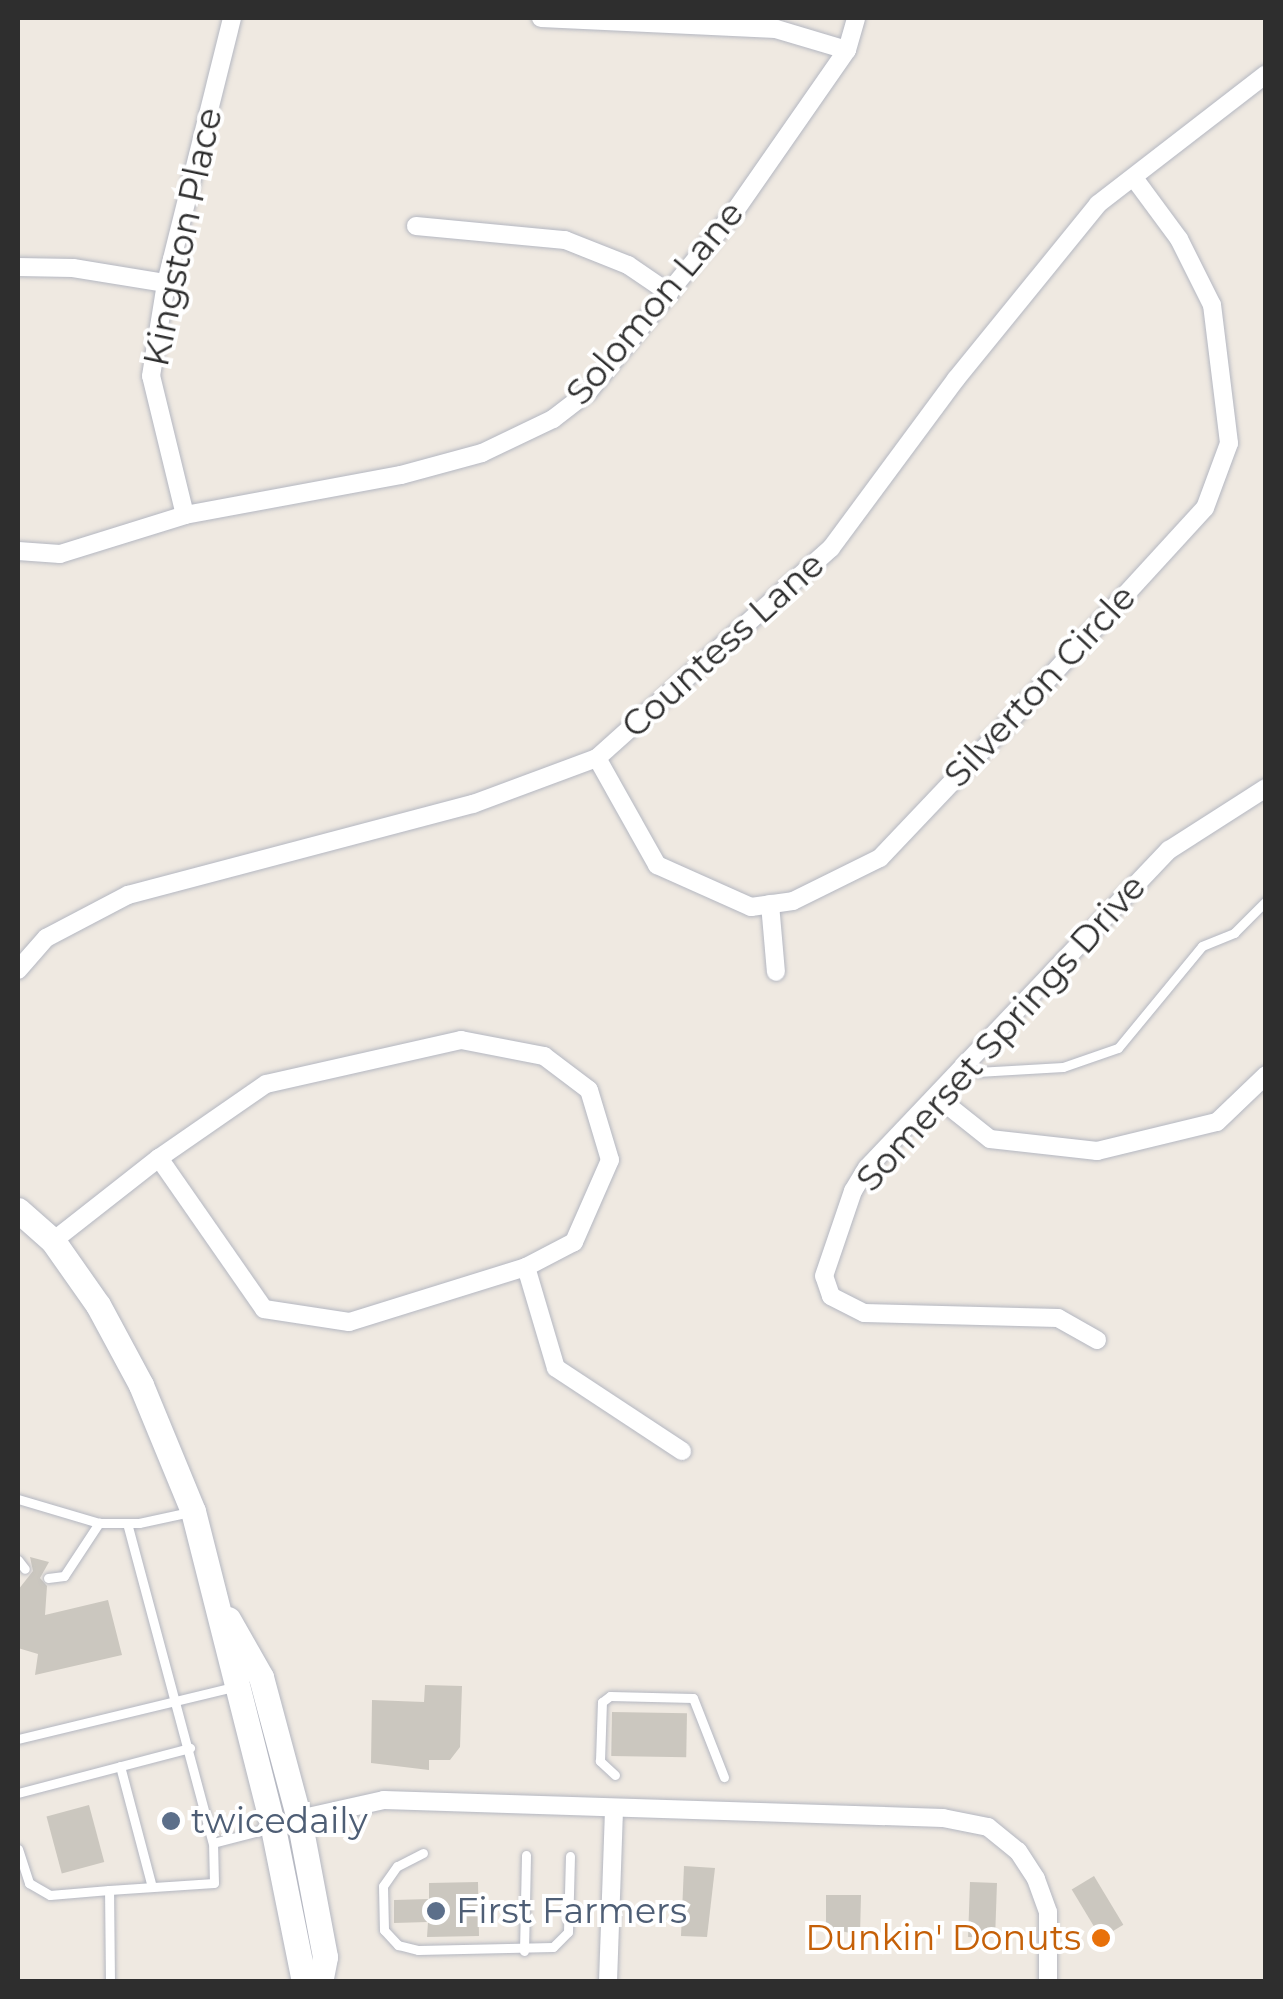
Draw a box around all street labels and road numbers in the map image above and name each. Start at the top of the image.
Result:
street label: Kingston Place [135,104,231,370]
street label: Solomon Lane [558,193,752,413]
street label: Countess Lane [613,543,833,747]
street label: Silverton Circle [936,576,1144,796]
street label: Somerset Springs Drive [848,866,1154,1200]

